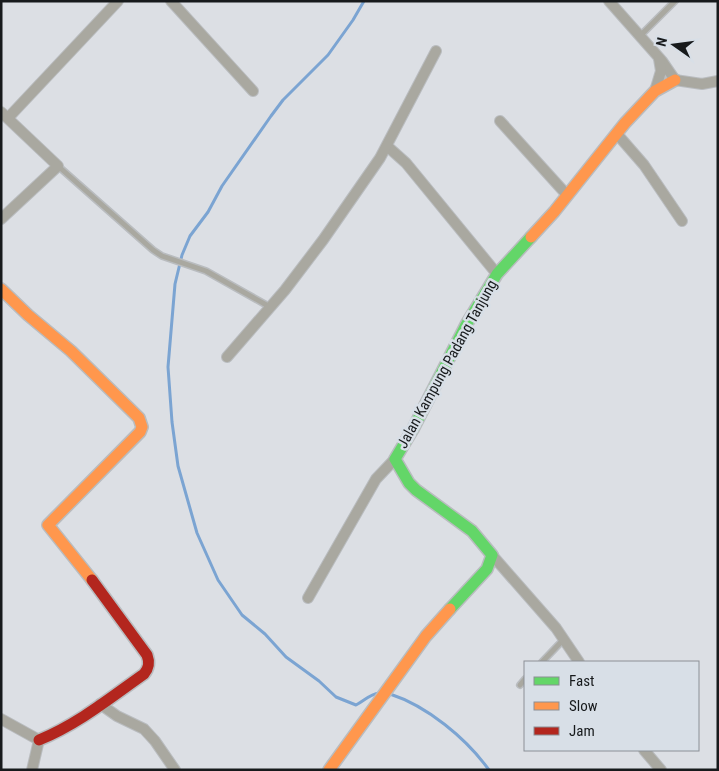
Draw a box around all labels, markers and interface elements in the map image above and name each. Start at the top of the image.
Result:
north arrow [649,20,699,70]
text: N [653,36,670,48]
street label: Jalan Kampung Padang Tanjung [393,277,501,451]
legend [524,661,699,751]
text: Fast [569,672,594,690]
text: Slow [569,697,598,715]
text: Jam [569,722,595,740]

